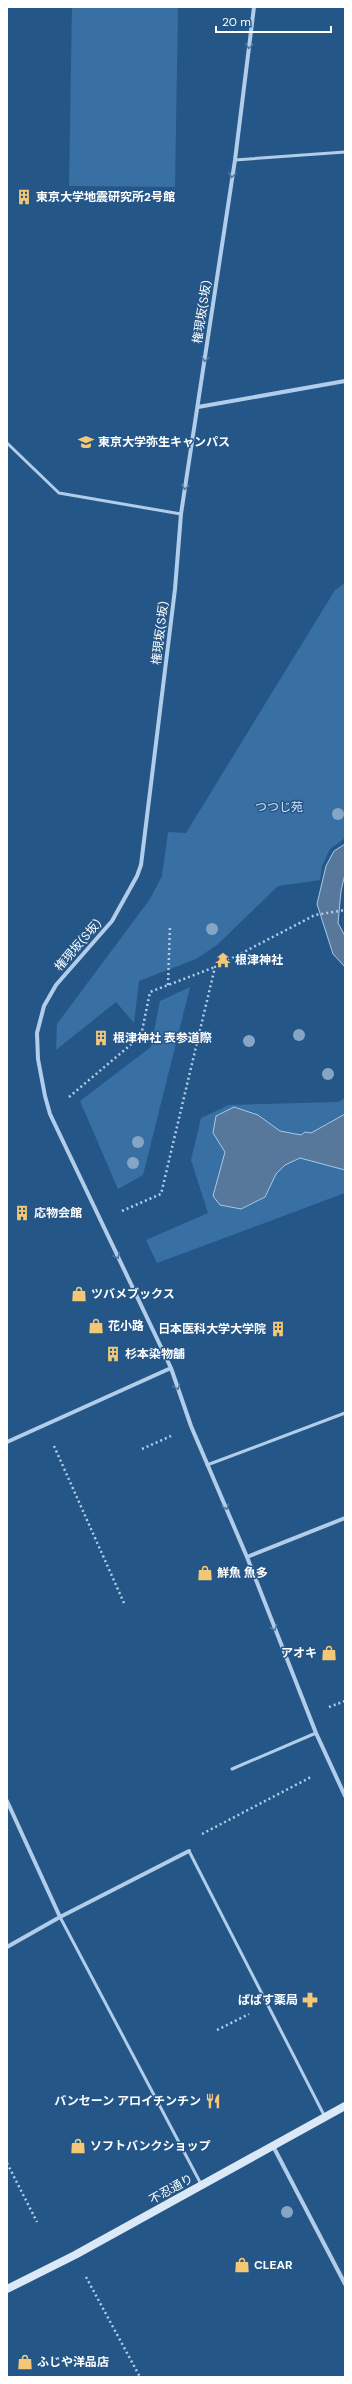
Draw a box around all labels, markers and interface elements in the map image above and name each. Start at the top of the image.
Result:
scale bar [216,8,331,34]
text: 20 m [222,14,251,30]
one-way arrow [245,43,254,49]
one-way arrow [228,172,237,178]
building icon: 東京大学地震研究所2号館 [15,188,33,206]
place label: 東京大学地震研究所2号館 [36,189,175,205]
street label: 権現坂(S坂) [189,279,215,345]
one-way arrow [201,355,210,362]
school or university icon: 東京大学弥生キャンパス [77,433,95,451]
place label: 東京大学弥生キャンパス [98,434,230,450]
one-way arrow [181,484,190,490]
street label: 権現坂(S坂) [148,600,172,666]
park label: つつじ苑 [255,799,303,815]
street label: 権現坂(S坂) [51,916,105,974]
temple icon: 根津神社 [214,951,232,969]
place label: 根津神社 [235,952,283,968]
building icon: 根津神社 表参道際 [92,1029,110,1047]
place label: 根津神社 表参道際 [113,1030,213,1046]
building icon: 応物会館 [13,1204,31,1222]
place label: 応物会館 [34,1205,82,1221]
one-way arrow [112,1251,120,1259]
shop icon: ツバメブックス [70,1285,88,1303]
place label: ツバメブックス [91,1286,175,1302]
shop icon: 花小路 [87,1317,105,1335]
place label: 花小路 [108,1318,144,1334]
building icon: 日本医科大学大学院 [269,1320,287,1338]
place label: 日本医科大学大学院 [158,1321,266,1337]
building icon: 杉本染物舗 [104,1345,122,1363]
place label: 杉本染物舗 [125,1346,185,1362]
one-way arrow [173,1383,181,1390]
one-way arrow [221,1504,229,1511]
shop icon: 鮮魚 魚多 [196,1564,214,1582]
place label: 鮮魚 魚多 [217,1565,268,1581]
one-way arrow [270,1624,278,1631]
shop icon: アオキ [320,1644,338,1662]
place label: アオキ [281,1645,317,1661]
pharmacy icon: ぱぱす薬局 [301,1991,319,2009]
place label: ぱぱす薬局 [238,1992,298,2008]
restaurant icon: バンセーン アロイチンチン [204,2092,222,2110]
place label: バンセーン アロイチンチン [54,2093,201,2109]
shop icon: ソフトバンクショップ [69,2137,87,2155]
place label: ソフトバンクショップ [90,2138,211,2154]
street label: 不忍通り [146,2170,196,2208]
shop icon: CLEAR [233,2256,251,2274]
place label: CLEAR [254,2257,293,2273]
shop icon: ふじや洋品店 [16,2353,34,2371]
place label: ふじや洋品店 [37,2354,109,2370]

